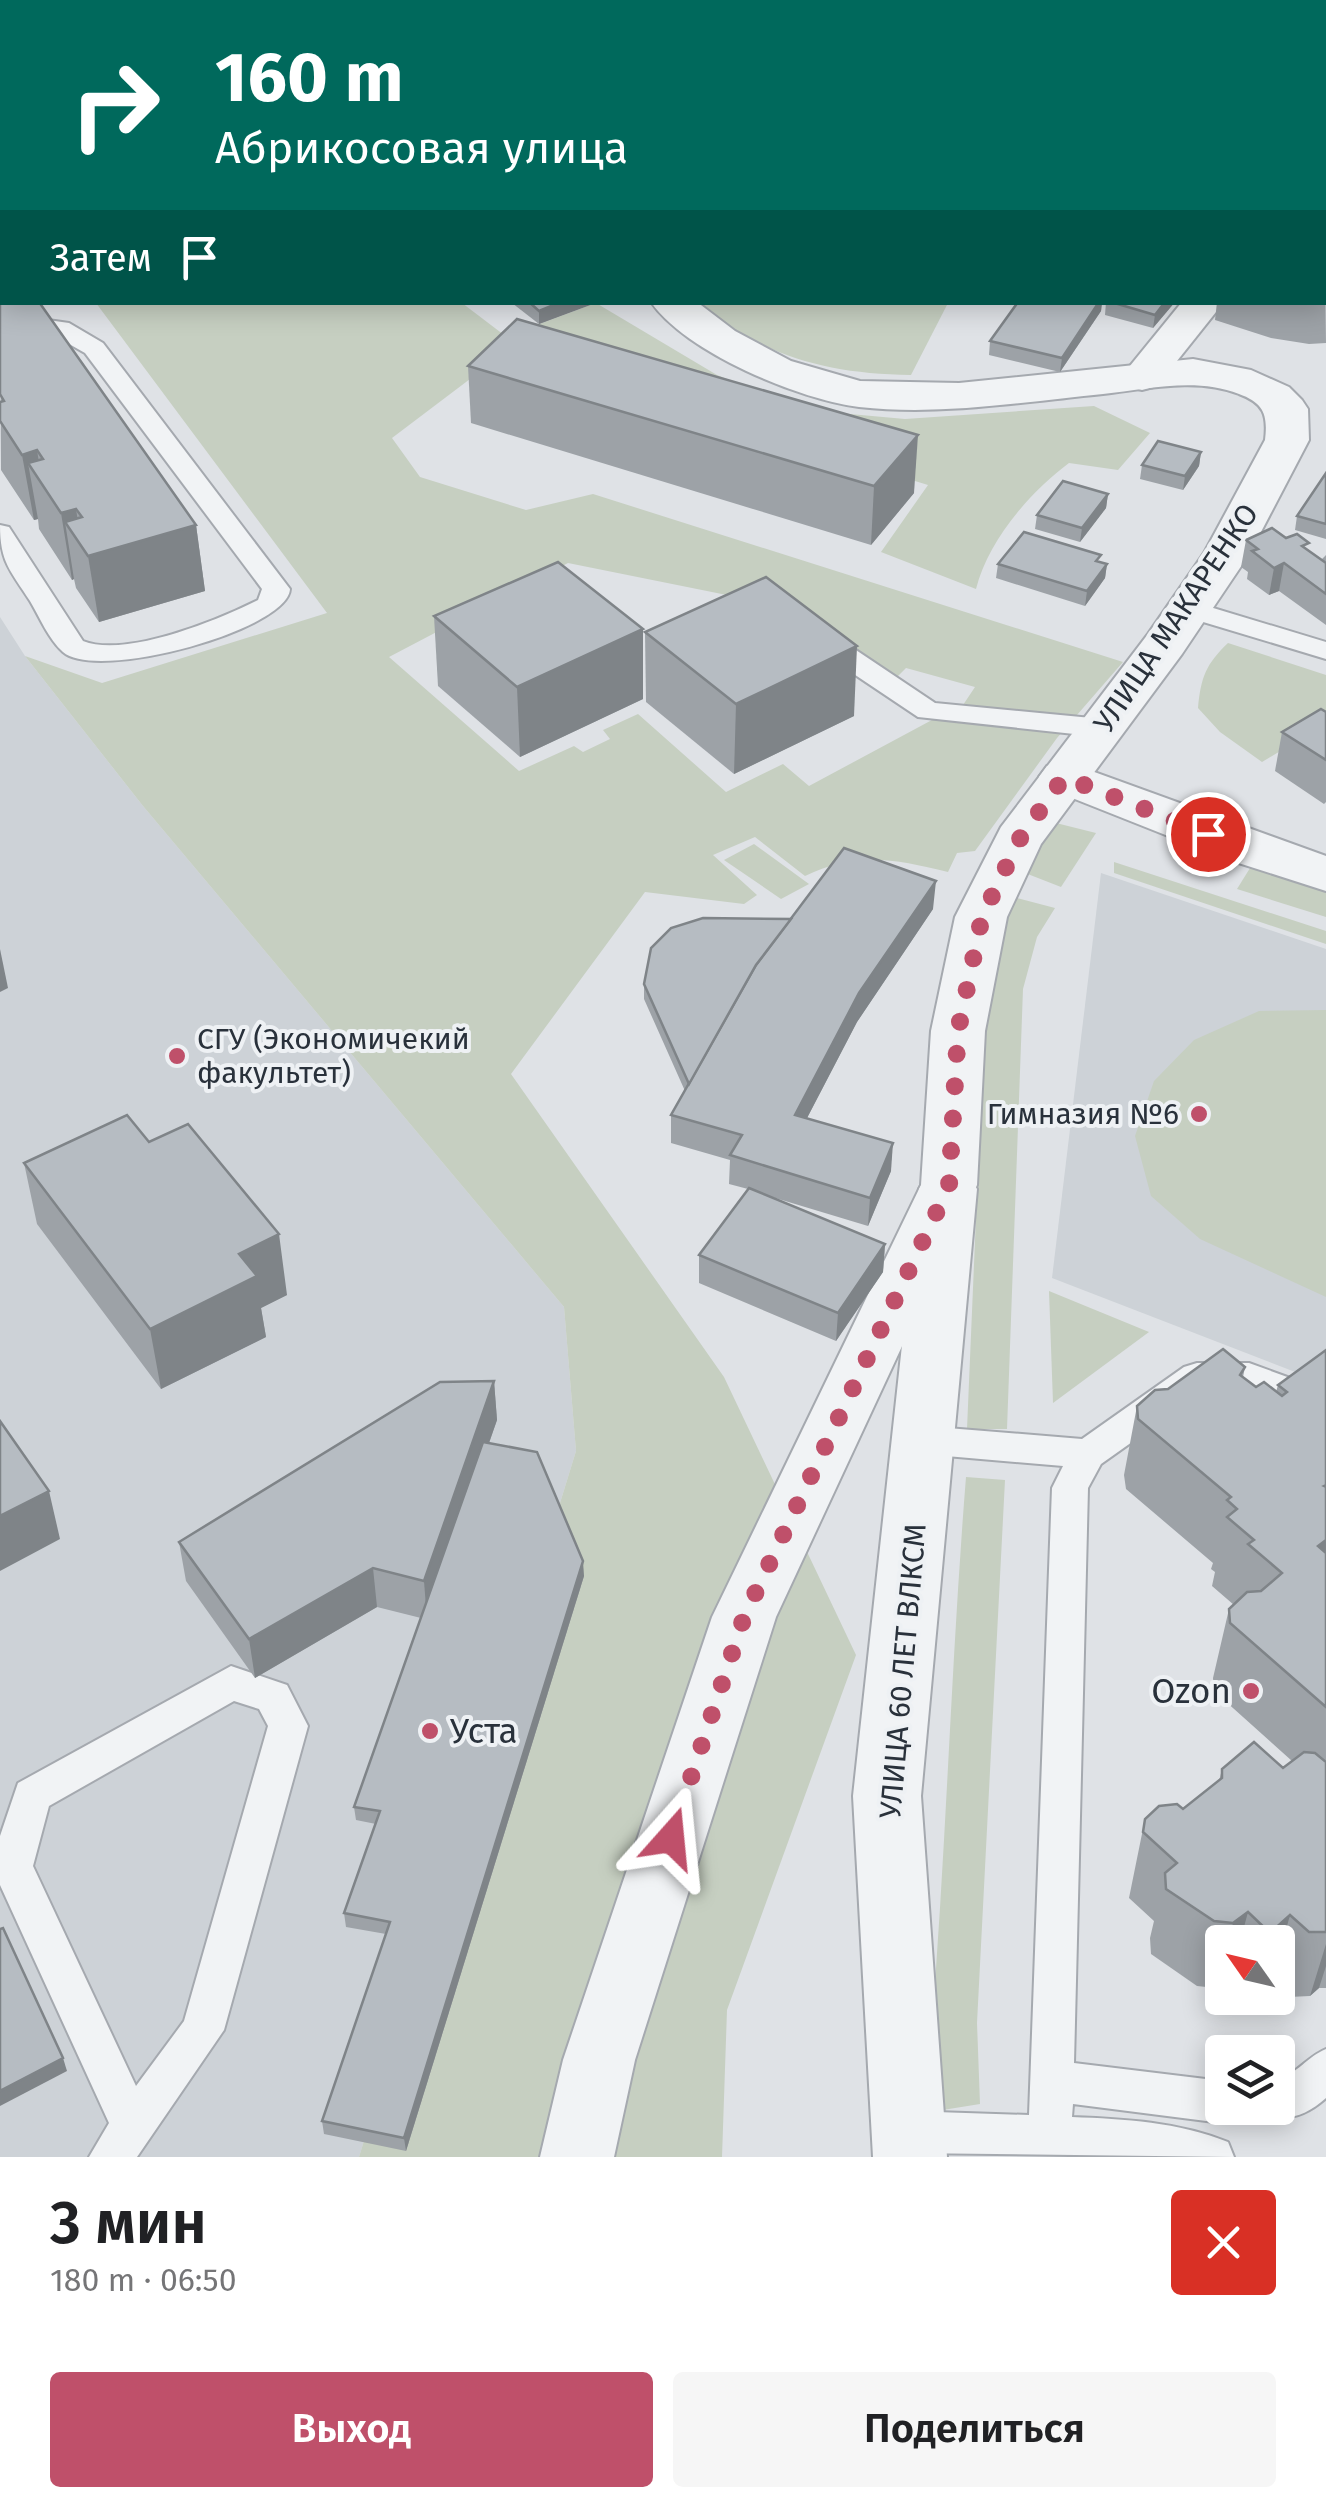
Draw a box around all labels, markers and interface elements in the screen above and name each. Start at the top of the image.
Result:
text: 160 m [215,36,404,120]
icon: right [50,40,180,170]
text: Абрикосовая улица [215,121,628,175]
icon: arrive [172,230,227,285]
text: Затем [50,235,152,281]
street label: УЛИЦА МАКАРЕНКО [1086,497,1266,739]
pin [1166,792,1251,877]
icon: arrive [1181,807,1236,862]
place label: СГУ (Экономичекий факультет) [197,1021,470,1091]
marker: СГУ (Экономичекий факультет) [166,1045,188,1067]
place label: Гимназия №6 [987,1096,1179,1132]
marker: Гимназия №6 [1188,1103,1210,1125]
street label: УЛИЦА 60 ЛЕТ ВЛКСМ [872,1522,934,1820]
place label: Ozon [1151,1670,1231,1712]
marker: Ozon [1240,1680,1262,1702]
place label: Уста [450,1710,518,1752]
marker: Уста [419,1720,441,1742]
position arrow [619,1786,723,1890]
north arrow [1205,1925,1295,2015]
map controls [1205,1925,1295,2125]
button: layers [1205,2035,1295,2125]
text: 3 мин [50,2187,207,2259]
button: close [1171,2190,1276,2295]
text: 180 m · 06:50 [50,2261,237,2299]
button: Выход [50,2372,653,2487]
button: Поделиться [673,2372,1276,2487]

